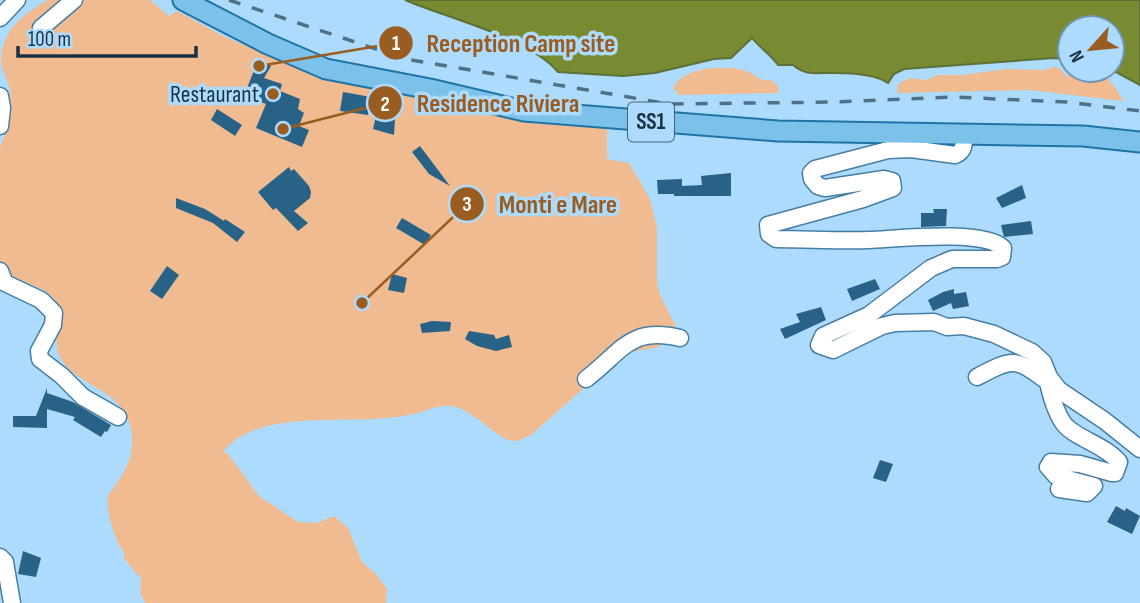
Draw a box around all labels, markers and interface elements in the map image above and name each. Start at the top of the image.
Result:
scale bar [18,14,196,58]
north arrow [1056,14,1126,84]
callout: Reception Camp site [378,20,630,67]
text: 100 m [28,27,71,52]
text: Reception Camp site [427,29,615,60]
text: 1 [392,31,400,56]
text: N [1065,46,1090,66]
place label: Restaurant [170,80,259,109]
callout: Residence Riviera [367,80,593,127]
marker: Restaurant [265,86,281,102]
text: Residence Riviera [417,89,579,120]
text: 2 [380,92,390,117]
road number: SS1 [628,102,674,141]
callout: Monti e Mare [450,180,631,227]
text: Monti e Mare [499,190,617,221]
text: 3 [462,192,472,217]

